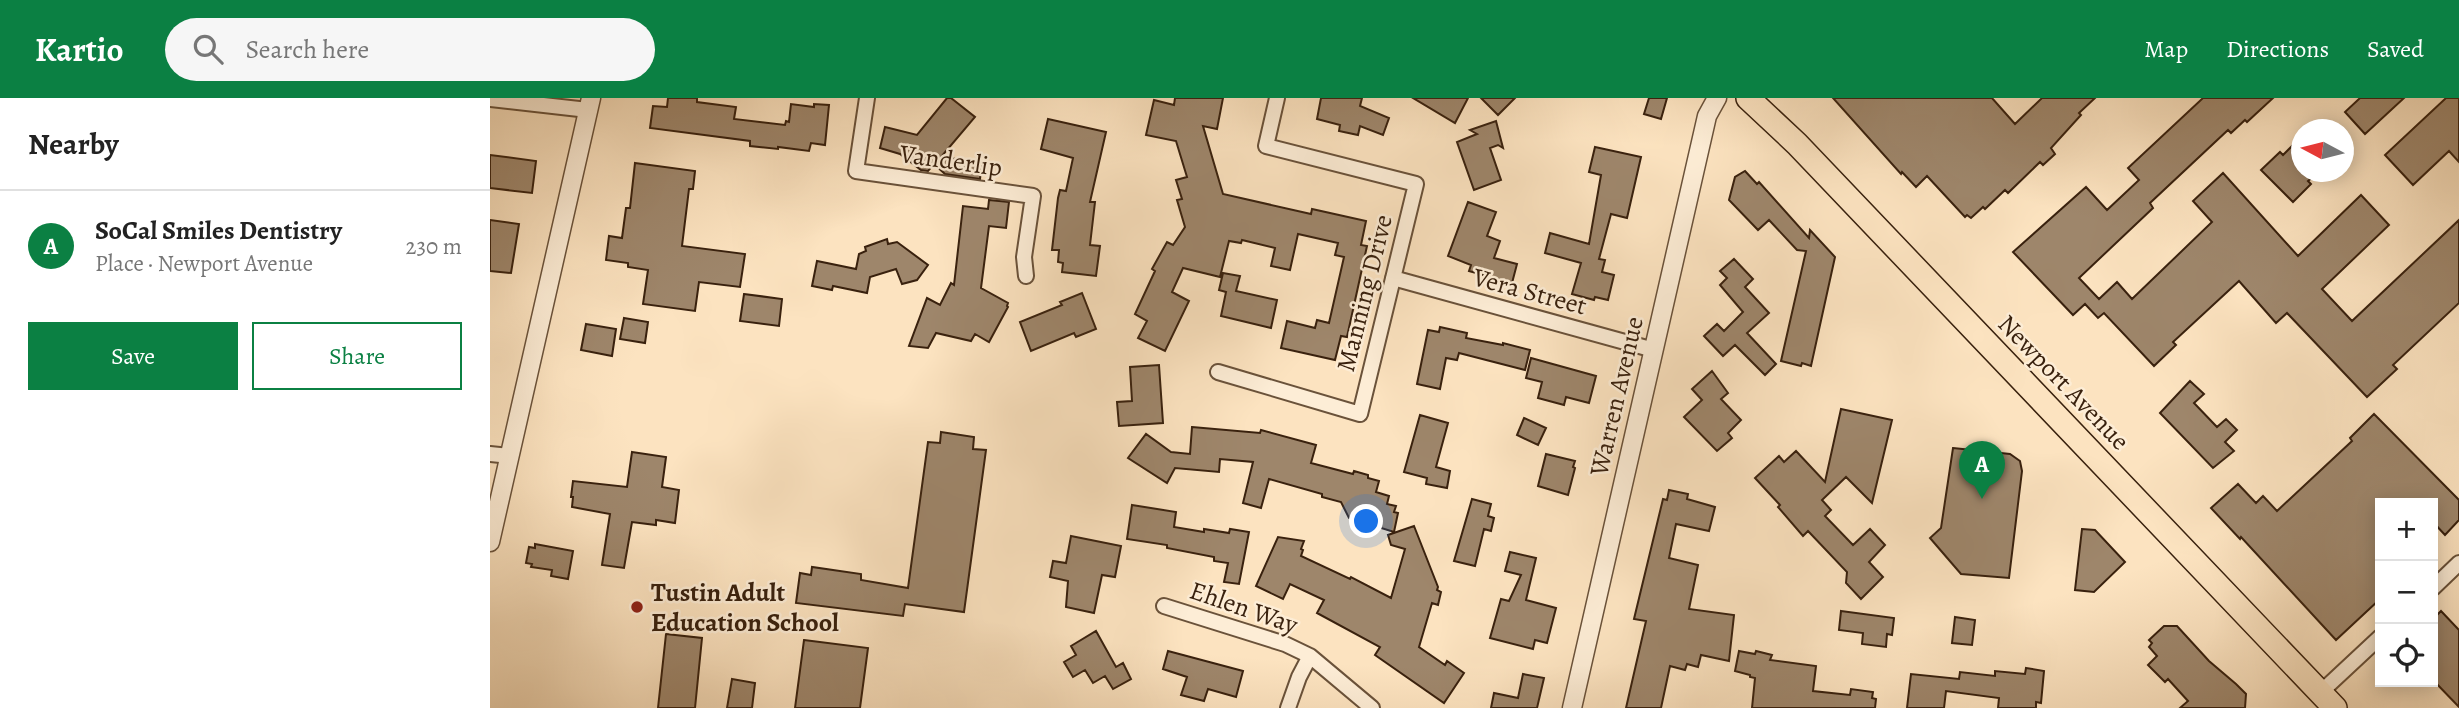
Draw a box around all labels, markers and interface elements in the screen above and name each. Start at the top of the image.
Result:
search box [165,18,655,81]
text: Kartio [35,27,123,72]
icon: search [189,30,227,68]
text: Search here [245,32,369,67]
text: Map [2144,33,2188,65]
text: Directions [2226,33,2329,65]
text: Saved [2367,33,2424,65]
north arrow [2291,119,2354,182]
text: Nearby [28,124,119,164]
street label: Vanderlip [896,136,1004,185]
street label: Manning Drive [1328,211,1401,375]
text: SoCal Smiles Dentistry [95,213,342,248]
text: A [44,231,58,262]
text: 230 m [406,231,462,262]
text: Place · Newport Avenue [95,248,313,279]
street label: Vera Street [1468,259,1591,324]
street label: Newport Avenue [1990,307,2137,458]
street label: Warren Avenue [1581,313,1652,480]
button: Save [28,322,238,390]
button: Share [252,322,462,390]
pin: A [1959,441,2005,499]
map controls [2375,498,2438,687]
button: + [2375,498,2438,561]
your location [1349,504,1383,538]
button: − [2375,561,2438,624]
street label: Ehlen Way [1185,573,1303,642]
place label: Tustin Adult Education School [651,575,839,640]
marker: Tustin Adult Education School [629,599,645,615]
button: locate [2375,624,2438,687]

